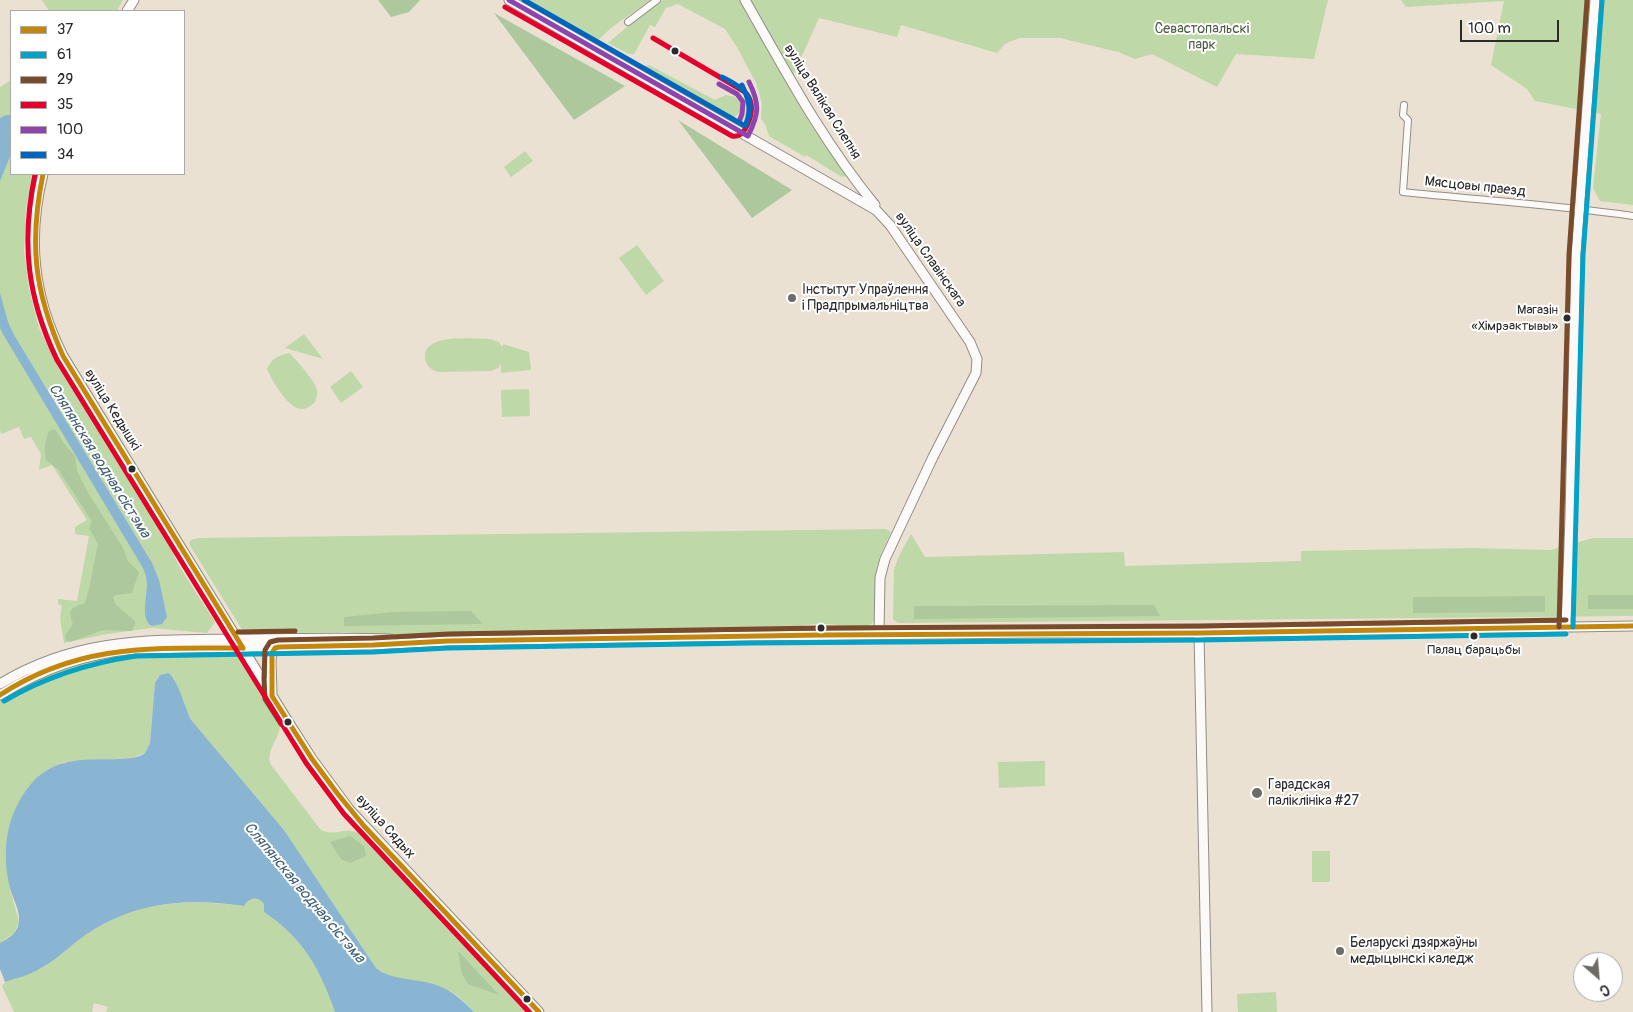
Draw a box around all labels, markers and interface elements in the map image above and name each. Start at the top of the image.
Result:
legend [10,10,185,175]
scale bar [1463,10,1562,42]
text: 100 m [1468,19,1511,38]
text: 37 [57,20,73,39]
park label: Севастопальскі парк [1155,21,1249,54]
street label: вуліца Вялікая Слепня [780,41,864,163]
text: 61 [57,45,72,64]
unlabelled marker [670,46,680,56]
text: 29 [57,70,73,89]
text: 35 [57,95,74,114]
text: 100 [57,120,83,139]
text: 34 [57,145,74,164]
street label: Мясцовы праезд [1424,173,1526,201]
street label: вуліца Славінскага [891,209,969,311]
place label: Інстытут Упраўлення і Прадпрымальніцтва [802,282,928,314]
marker: Інстытут Упраўлення і Прадпрымальніцтва [786,292,798,304]
place label: Магазін «Хімрэактывы» [1472,303,1558,334]
marker: Магазін «Хімрэактывы» [1562,313,1572,323]
street label: вуліца Кедышкі [80,366,144,454]
water label: Сляпянская водная сістэма [44,381,154,541]
unlabelled marker [127,464,137,474]
unlabelled marker [816,623,826,633]
marker: Палац барацьбы [1469,631,1479,641]
place label: Палац барацьбы [1427,643,1521,659]
unlabelled marker [283,717,293,727]
place label: Гарадская паліклініка #27 [1268,777,1359,810]
marker: Гарадская паліклініка #27 [1250,786,1264,800]
street label: вуліца Сядых [352,791,418,863]
water label: Сляпянская водная сістэма [240,819,368,967]
place label: Беларускі дзяржаўны медыцынскі каледж [1350,935,1477,968]
marker: Беларускі дзяржаўны медыцынскі каледж [1334,945,1346,957]
north arrow [1573,952,1623,1002]
text: С [1597,980,1612,999]
unlabelled marker [522,994,532,1004]

